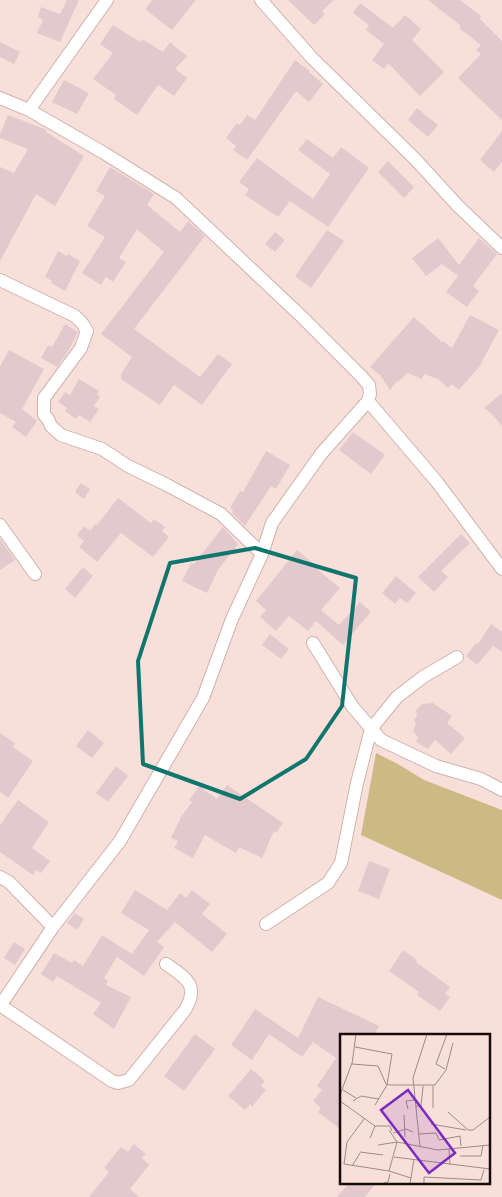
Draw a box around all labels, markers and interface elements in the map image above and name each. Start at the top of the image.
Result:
inset map [340,1034,490,1184]

